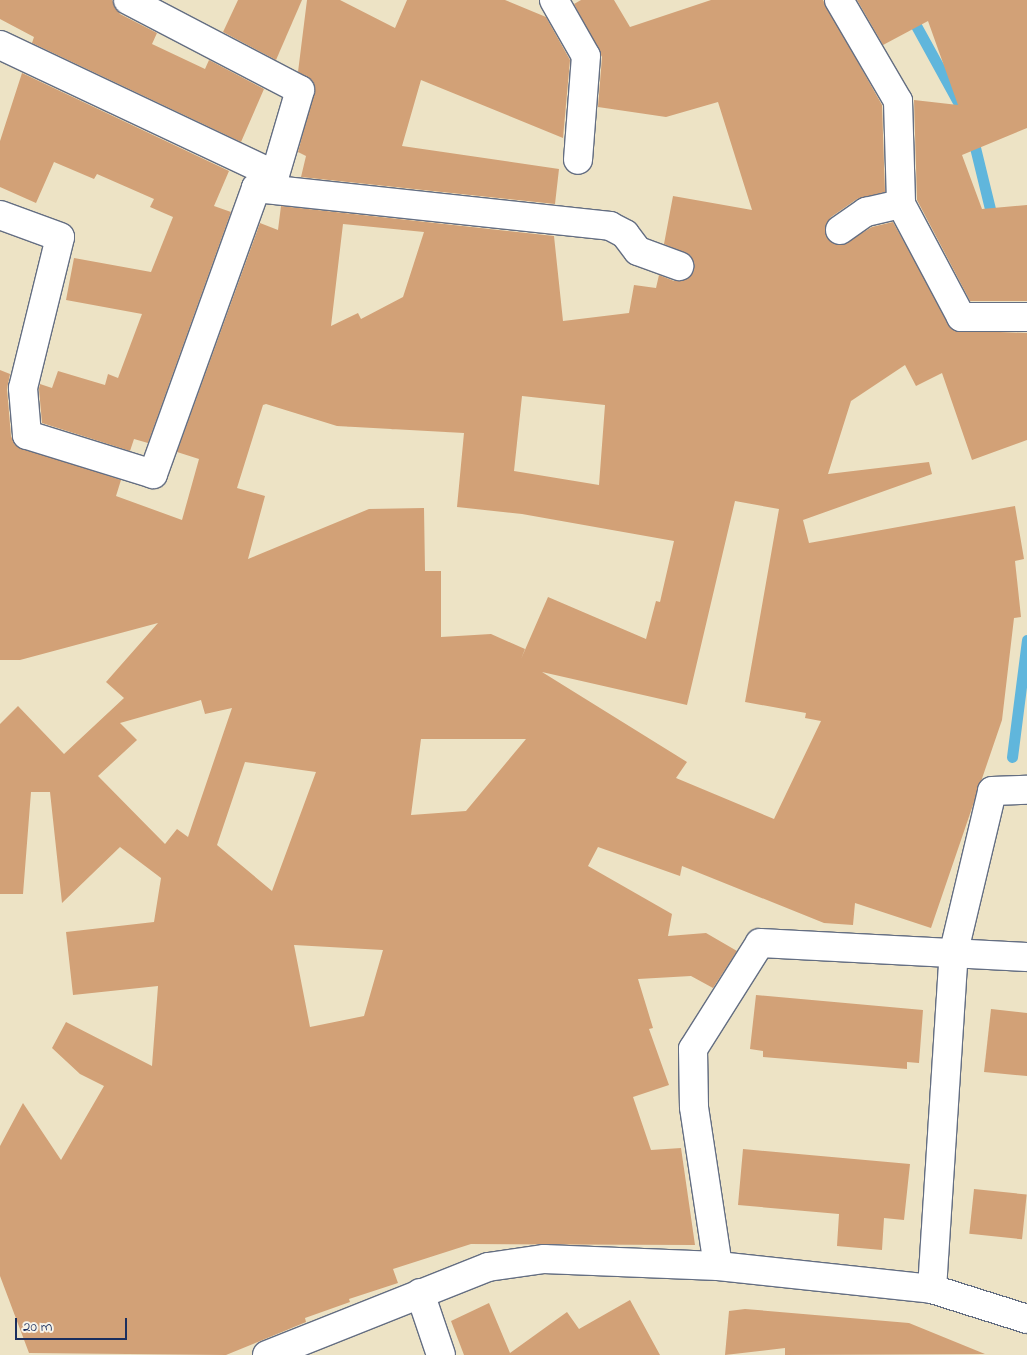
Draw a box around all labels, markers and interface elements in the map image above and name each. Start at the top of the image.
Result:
scale bar [18,1308,130,1340]
text: 20 m [23,1316,52,1338]

